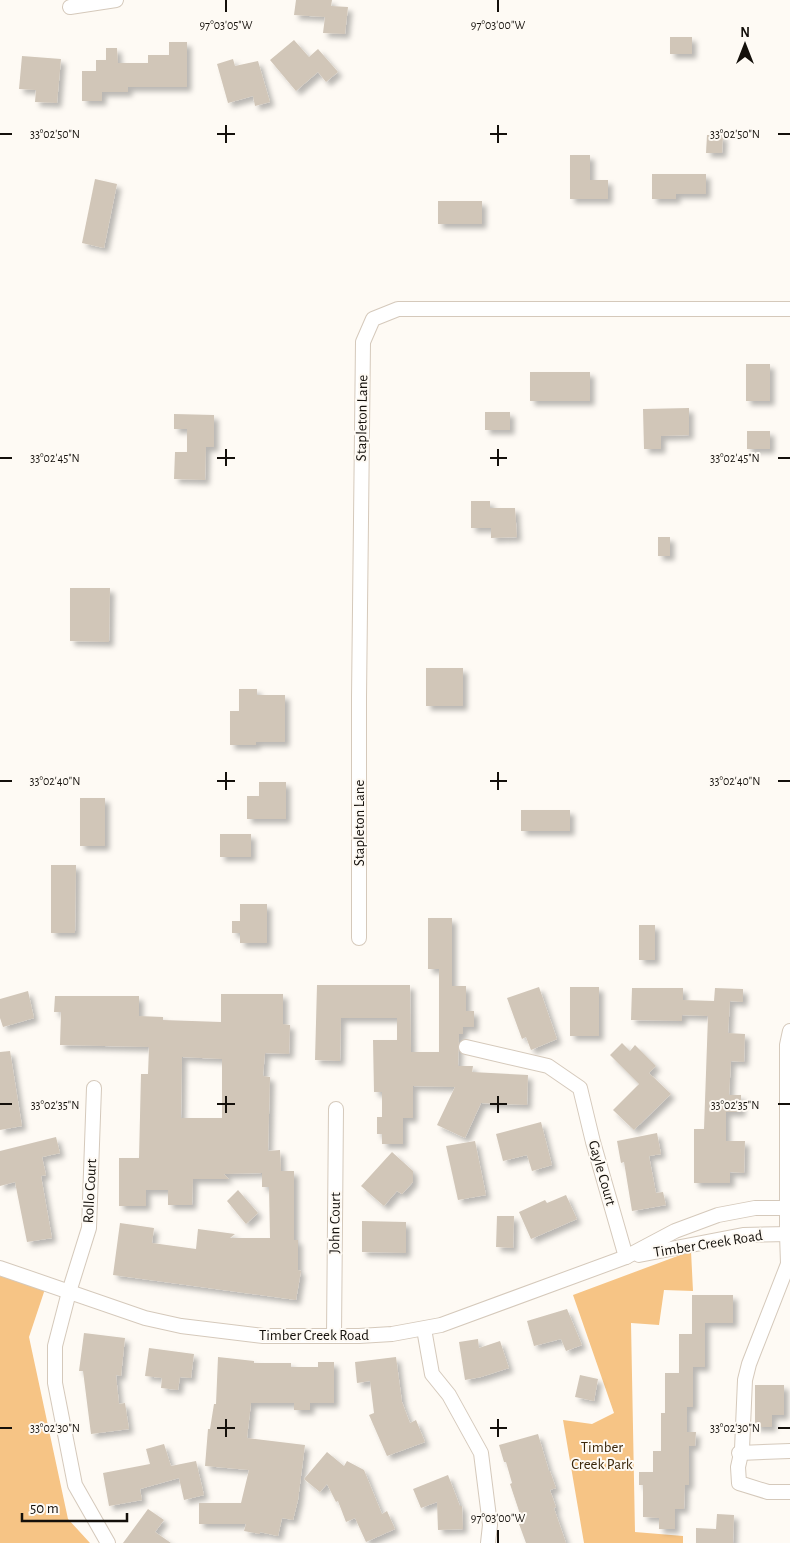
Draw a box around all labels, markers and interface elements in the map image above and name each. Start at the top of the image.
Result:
text: 97°03'05"W [199,19,253,31]
text: 97°03'00"W [471,19,525,31]
north arrow [720,20,770,70]
text: N [740,26,750,40]
text: 33°02'50"N [30,128,80,140]
text: 33°02'50"N [710,128,760,140]
street label: Stapleton Lane [354,374,370,461]
text: 33°02'45"N [30,452,80,464]
text: 33°02'45"N [710,452,760,464]
text: 33°02'40"N [30,775,80,787]
text: 33°02'40"N [710,775,760,787]
street label: Stapleton Lane [352,780,367,866]
text: 33°02'35"N [31,1099,79,1111]
text: 33°02'35"N [711,1099,759,1111]
street label: Gayle Court [586,1139,619,1208]
street label: Rollo Court [81,1158,99,1224]
street label: John Court [327,1192,343,1254]
street label: Timber Creek Road [652,1228,764,1260]
street label: Timber Creek Road [259,1328,369,1343]
text: 33°02'30"N [30,1422,80,1434]
text: 33°02'30"N [710,1422,760,1434]
park label: Timber Creek Park [571,1440,633,1472]
scale bar [22,1490,128,1522]
text: 50 m [30,1501,59,1516]
text: 97°03'00"W [471,1512,525,1524]

